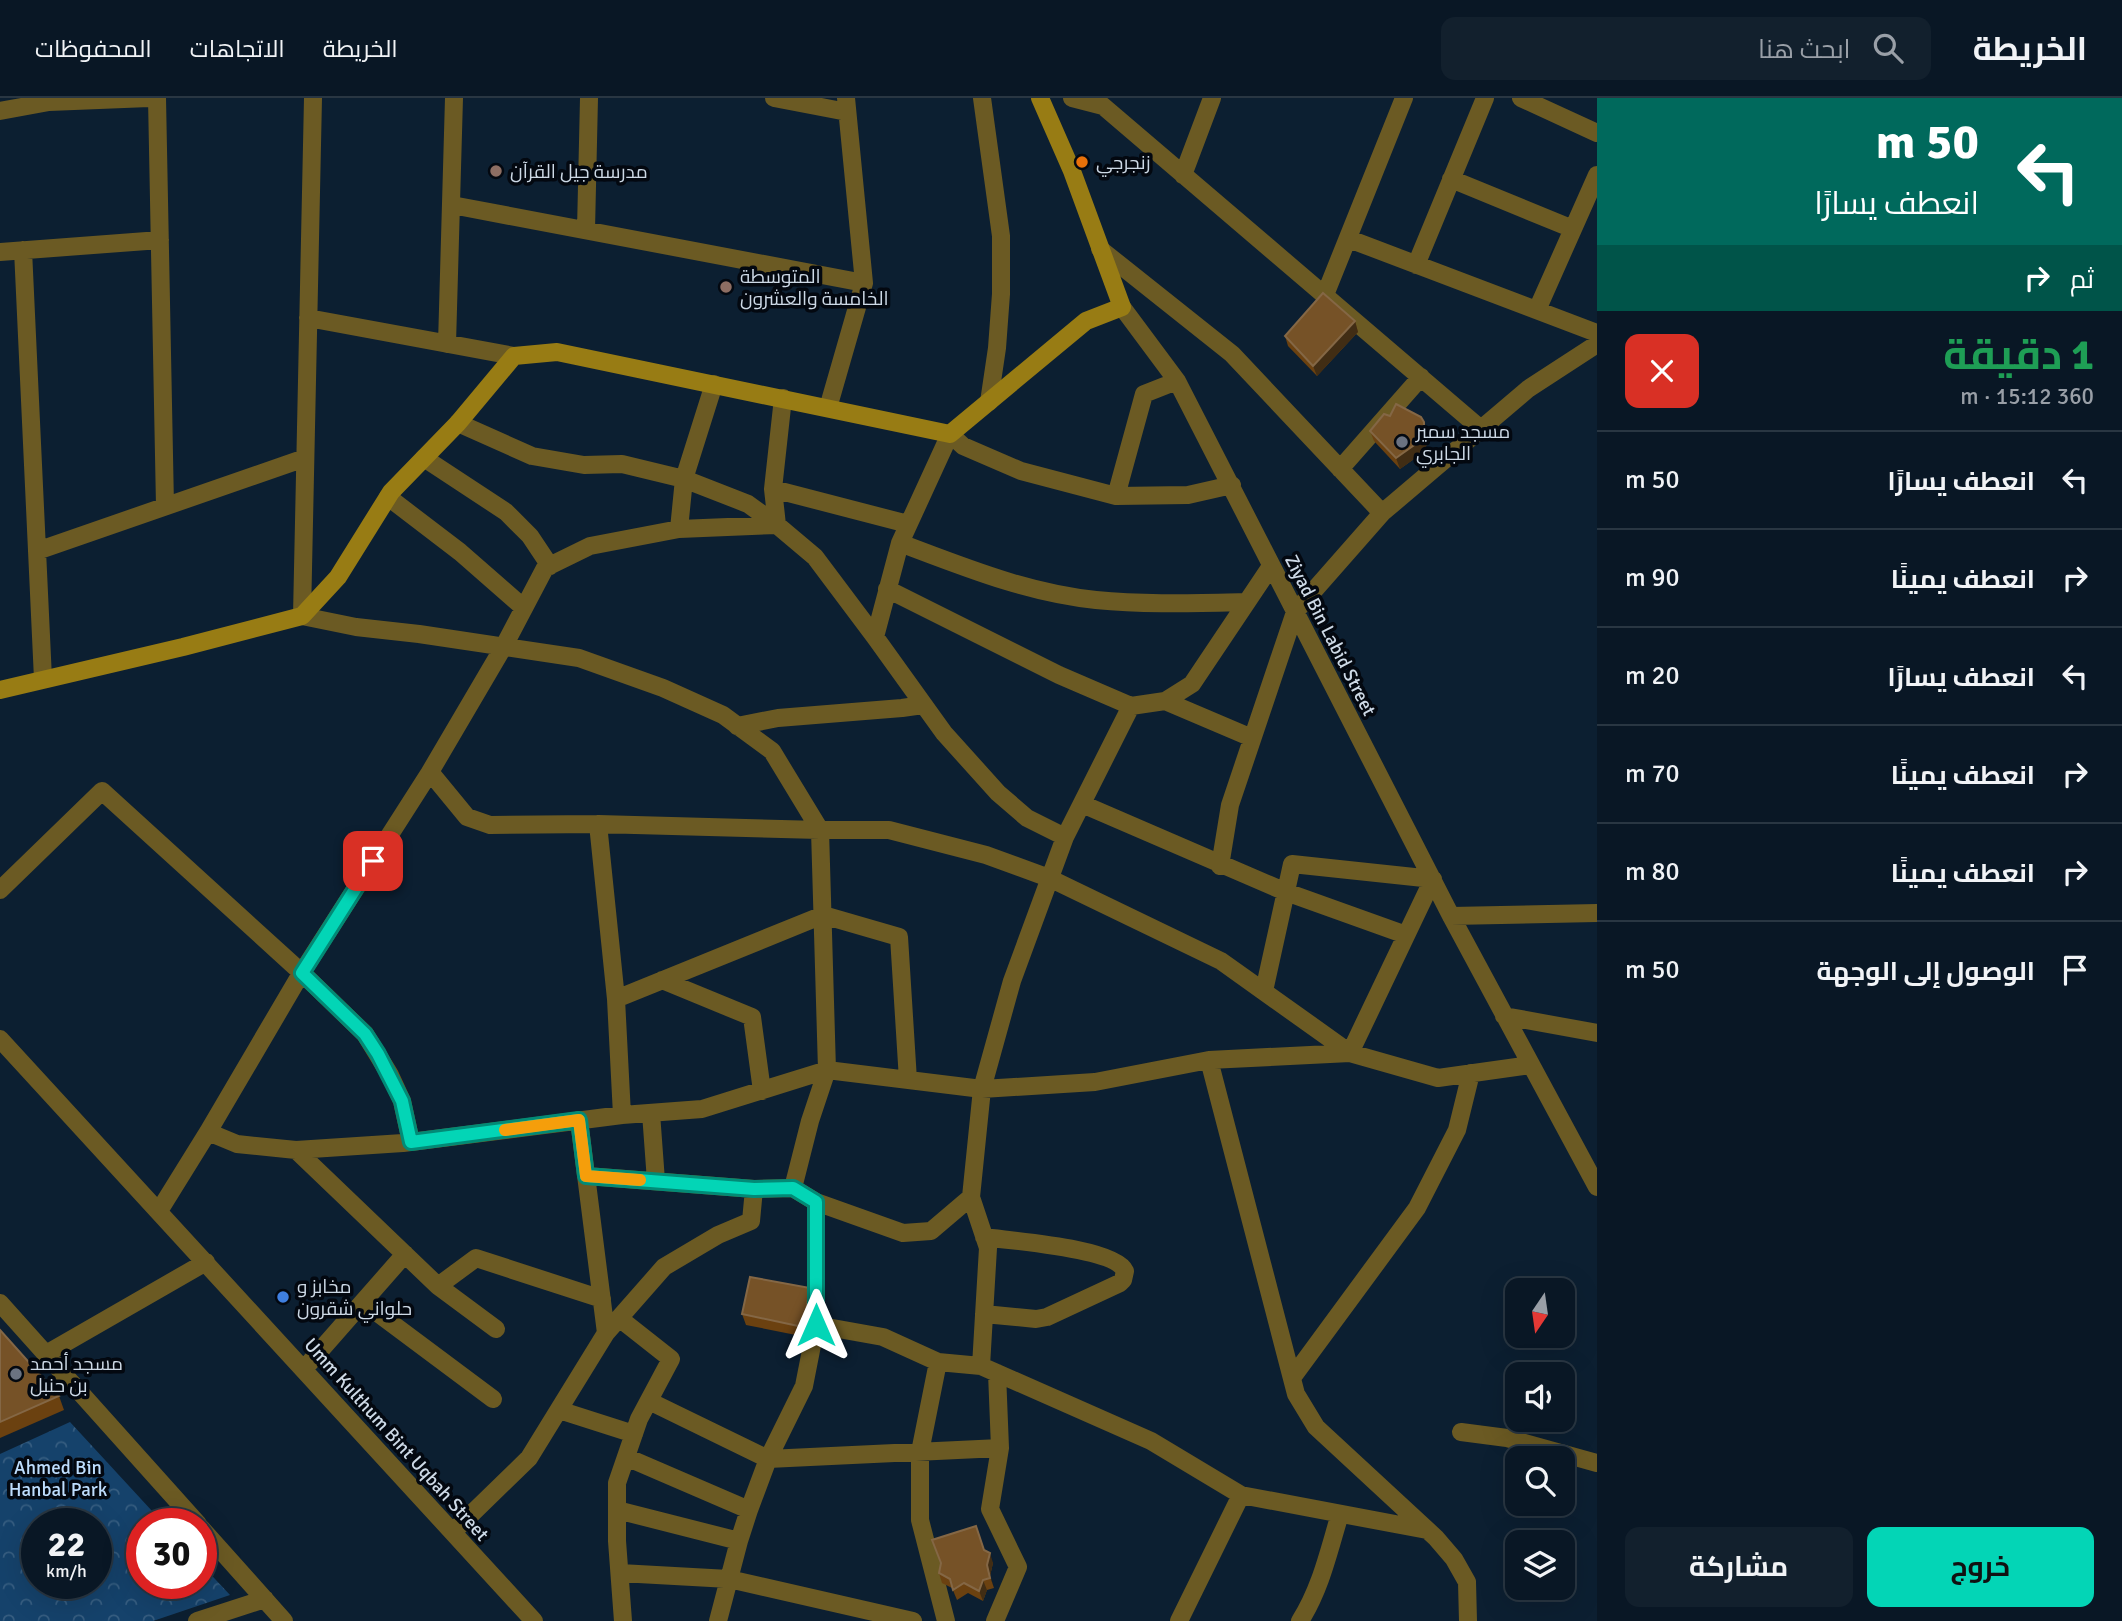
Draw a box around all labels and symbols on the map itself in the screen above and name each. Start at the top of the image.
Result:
place label: زنجرجي [1096,151,1151,177]
marker: زنجرجي [1074,154,1090,170]
place label: مدرسة جيل القرآن [510,160,648,184]
marker: مدرسة جيل القرآن [488,163,504,179]
place label: المتوسطة الخامسة والعشرون [740,265,889,311]
marker: المتوسطة الخامسة والعشرون [718,279,734,295]
place label: مسجد سمير الجابري [1415,420,1510,468]
marker: مسجد سمير الجابري [1394,434,1410,450]
street label: Ziyad Bin Labid Street [1279,551,1381,720]
pin [343,831,403,891]
place label: مخابز و حلواني شقرون [297,1275,412,1323]
north arrow [1505,1278,1575,1348]
position arrow [779,1288,853,1362]
marker: مخابز و حلواني شقرون [275,1289,291,1305]
street label: Umm Kulthum Bint Uqbah Street [299,1333,494,1546]
place label: مسجد أحمد بن حنبل [30,1352,123,1398]
marker: مسجد أحمد بن حنبل [8,1366,24,1382]
park label: Ahmed Bin Hanbal Park [9,1456,108,1502]
speed limit sign: 30 [126,1508,217,1599]

